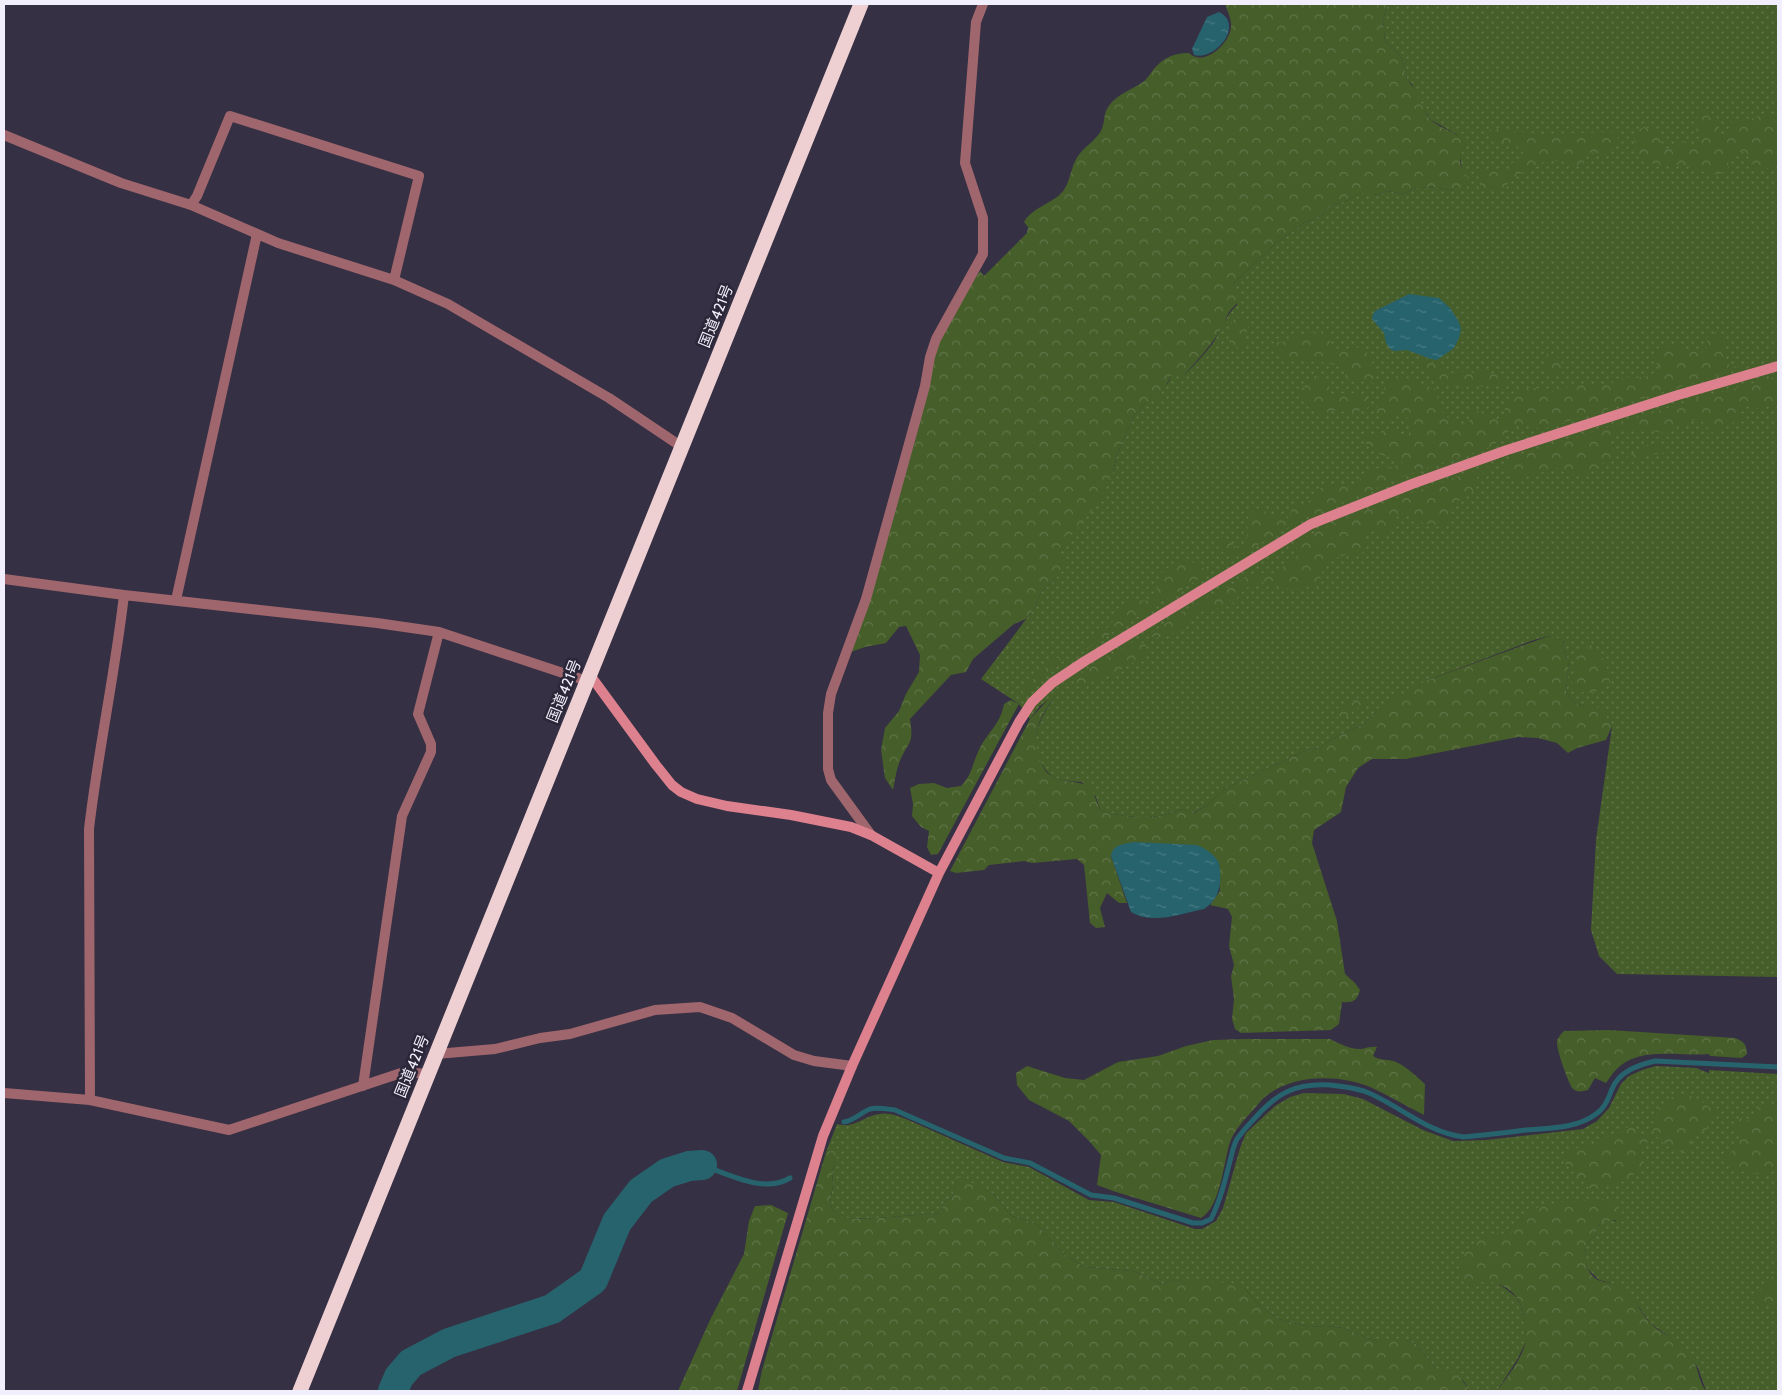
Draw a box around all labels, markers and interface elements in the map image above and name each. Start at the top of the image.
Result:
street label: 国道421号 [695,282,737,350]
street label: 国道421号 [543,657,585,725]
street label: 国道421号 [391,1032,433,1100]

